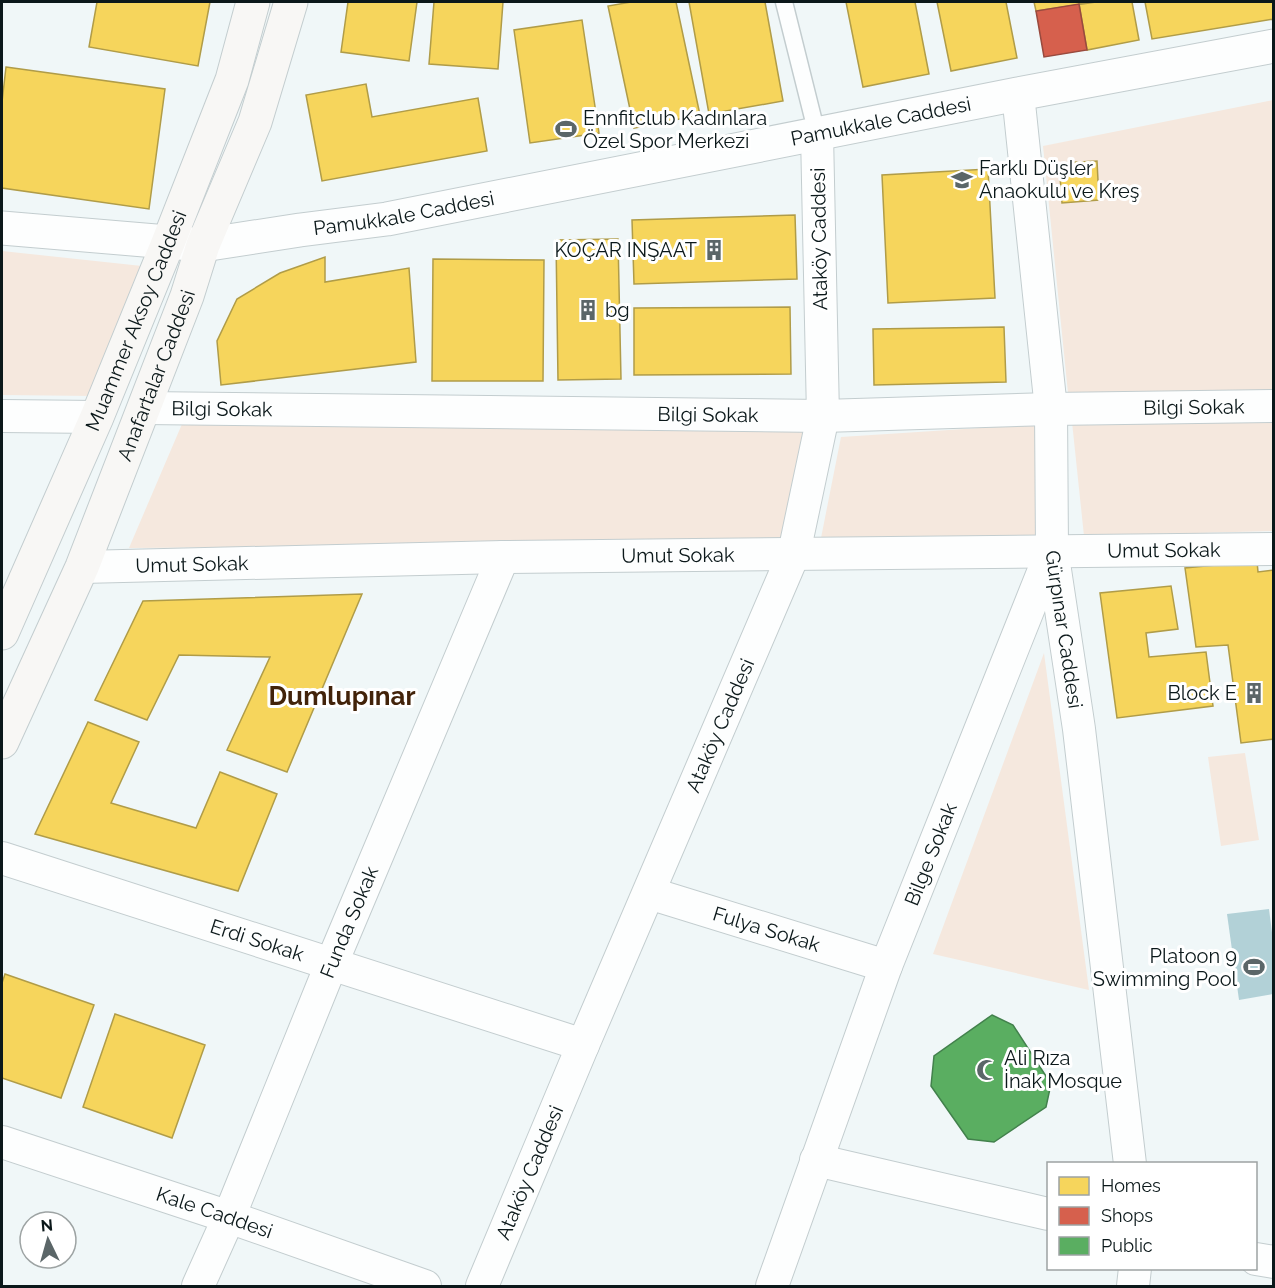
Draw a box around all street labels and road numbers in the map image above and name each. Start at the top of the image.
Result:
street label: Pamukkale Caddesi [789,92,973,151]
street label: Ataköy Caddesi [806,167,832,311]
street label: Pamukkale Caddesi [312,186,496,240]
street label: Muammer Aksoy Caddesi [80,207,192,435]
street label: Anafartalar Caddesi [112,287,200,464]
street label: Bilgi Sokak [1143,394,1245,420]
street label: Bilgi Sokak [171,396,273,422]
street label: Bilgi Sokak [657,402,759,427]
street label: Umut Sokak [1107,538,1221,563]
street label: Umut Sokak [621,543,735,568]
street label: Gürpınar Caddesi [1040,549,1088,710]
street label: Umut Sokak [135,551,249,578]
street label: Ataköy Caddesi [681,655,759,796]
street label: Bilge Sokak [899,799,962,909]
street label: Funda Sokak [315,862,383,982]
street label: Fulya Sokak [710,901,823,957]
street label: Erdi Sokak [207,914,307,966]
street label: Ataköy Caddesi [491,1102,568,1243]
street label: Kale Caddesi [153,1182,276,1243]

